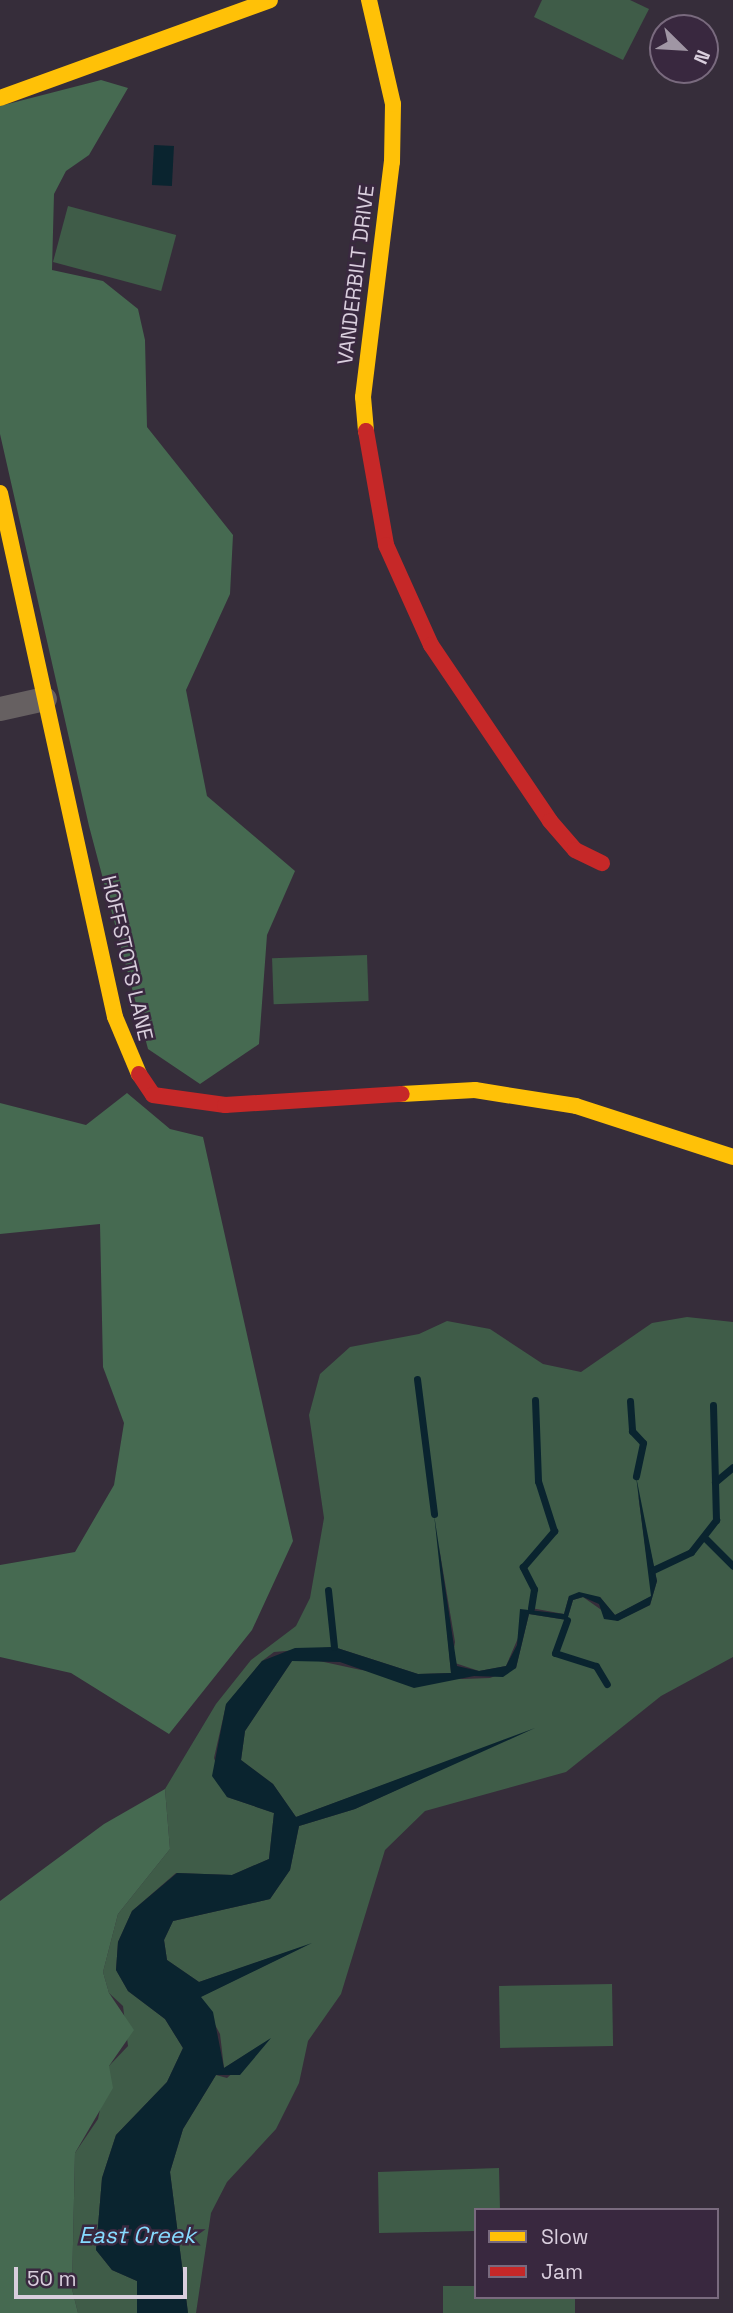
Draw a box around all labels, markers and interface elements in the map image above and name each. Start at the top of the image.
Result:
north arrow [649,14,719,84]
text: N [688,46,716,68]
street label: VANDERBILT DRIVE [332,183,380,367]
street label: HOFFSTOTS LANE [96,873,158,1043]
legend [474,2208,719,2299]
water label: East Creek [78,2221,196,2249]
text: Slow [541,2223,589,2250]
scale bar [18,2254,191,2298]
text: Jam [541,2258,583,2285]
text: 50 m [27,2265,77,2292]

